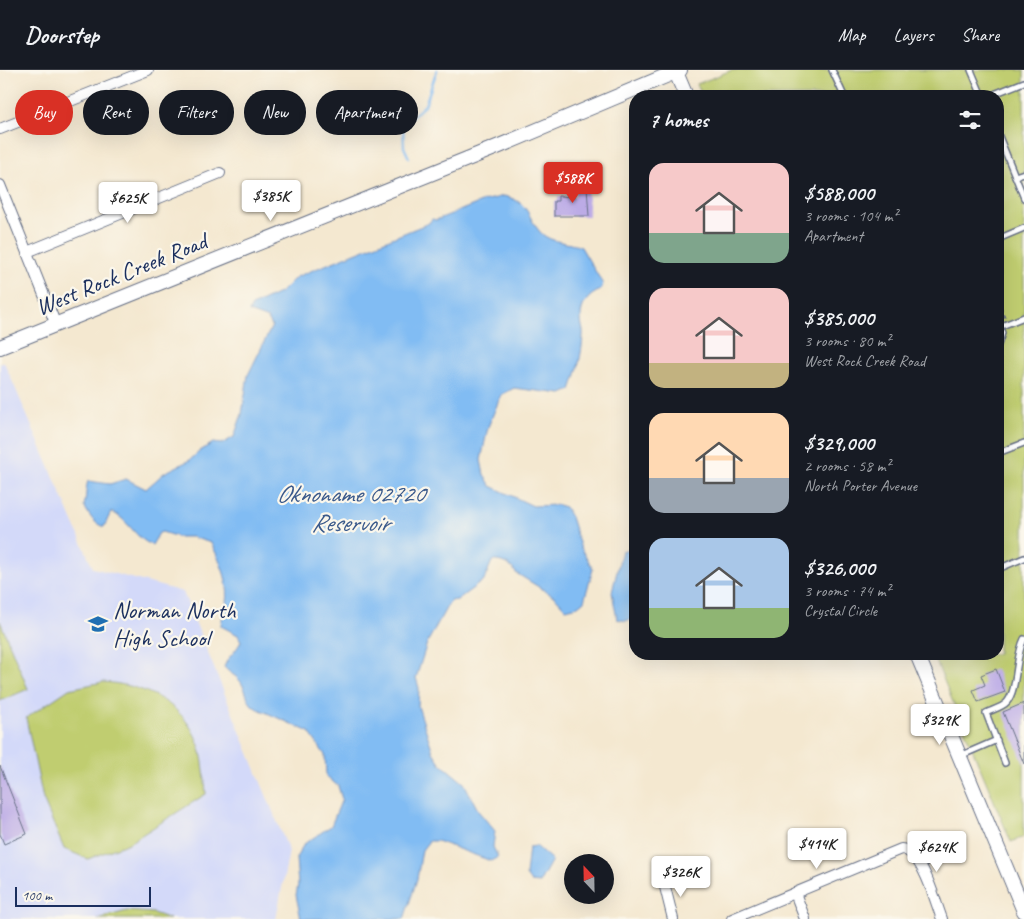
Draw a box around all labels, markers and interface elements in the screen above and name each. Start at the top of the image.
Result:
text: Doorstep [25,20,99,50]
text: Map [838,24,866,46]
text: Layers [894,24,933,46]
text: Share [961,24,999,46]
chip: Buy [15,90,73,135]
chip: Rent [83,90,149,135]
chip: Filters [159,90,234,135]
chip: New [244,90,306,135]
chip: Apartment [316,90,418,135]
icon: filters [956,106,984,134]
text: 7 homes [649,107,708,133]
pin: $588K [538,162,608,204]
text: $588K [555,168,591,188]
pin: $385K [236,180,306,222]
text: $588,000 [804,180,874,206]
pin: $625K [93,182,163,224]
icon: home [689,183,749,243]
text: $385K [253,186,289,206]
text: $625K [109,188,147,208]
text: 3 rooms · 104 m² [804,206,898,226]
street label: West Rock Creek Road [31,225,214,322]
text: Apartment [804,226,863,246]
text: $385,000 [804,305,874,331]
icon: home [689,308,749,368]
text: 3 rooms · 80 m² [804,331,890,351]
text: West Rock Creek Road [804,351,925,371]
text: $329,000 [804,430,874,456]
icon: home [689,433,749,493]
text: 2 rooms · 58 m² [804,456,890,476]
text: North Porter Avenue [804,476,917,496]
water label: Oknoname 02720 Reservoir [276,478,429,539]
text: $326,000 [804,555,875,581]
icon: home [689,558,749,618]
text: 3 rooms · 74 m² [804,581,890,601]
place label: Norman North High School [113,595,237,653]
text: Crystal Circle [804,601,877,621]
school or university icon: Norman North High School [87,613,109,635]
pin: $329K [905,704,975,746]
text: $329K [922,710,958,730]
pin: $414K [782,828,852,870]
pin: $624K [902,830,972,873]
text: $414K [799,834,835,854]
text: $624K [918,837,956,857]
north arrow [564,854,614,904]
map controls [564,854,614,904]
pin: $326K [646,856,716,898]
text: $326K [662,862,700,882]
scale bar [15,884,151,907]
text: 100 m [22,887,52,904]

